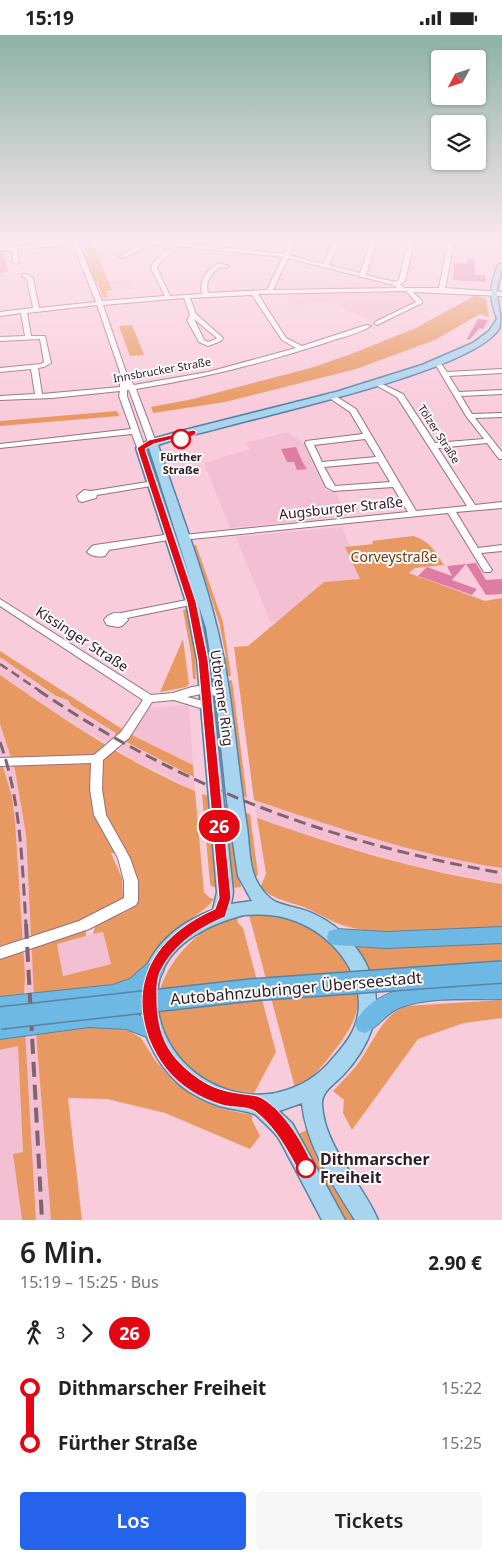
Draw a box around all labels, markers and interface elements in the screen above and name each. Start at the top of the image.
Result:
text: 15:19 [25,5,74,31]
north arrow [431,50,486,105]
map controls [431,50,486,170]
button: layers [431,115,486,170]
street label: Innsbrucker Straße [112,354,212,385]
street label: Tölzer Straße [415,401,464,466]
marker: Fürther Straße [171,429,191,449]
place label: Fürther Straße [160,449,202,477]
street label: Augsburger Straße [278,492,404,523]
park label: Corveystraße [351,547,438,566]
street label: Kissinger Straße [32,602,132,676]
street label: Utbremer Ring [206,648,239,747]
line badge: 26 [196,810,242,842]
text: 26 [209,814,229,838]
street label: Autobahnzubringer Überseestadt [169,966,423,1010]
place label: Dithmarscher Freiheit [320,1148,430,1188]
marker: Dithmarscher Freiheit [296,1158,316,1178]
text: 6 Min. [20,1233,103,1271]
text: 2.90 € [428,1250,482,1276]
text: 15:19 – 15:25 · Bus [20,1271,159,1293]
icon: walk [20,1319,48,1347]
icon: forward [73,1319,101,1347]
text: 26 [119,1321,140,1345]
text: 3 [56,1322,65,1344]
text: Dithmarscher Freiheit [58,1375,266,1401]
text: 15:22 [441,1377,482,1399]
text: Fürther Straße [58,1430,198,1456]
text: 15:25 [441,1432,482,1454]
button: Los [20,1492,246,1550]
button: Tickets [256,1492,482,1550]

